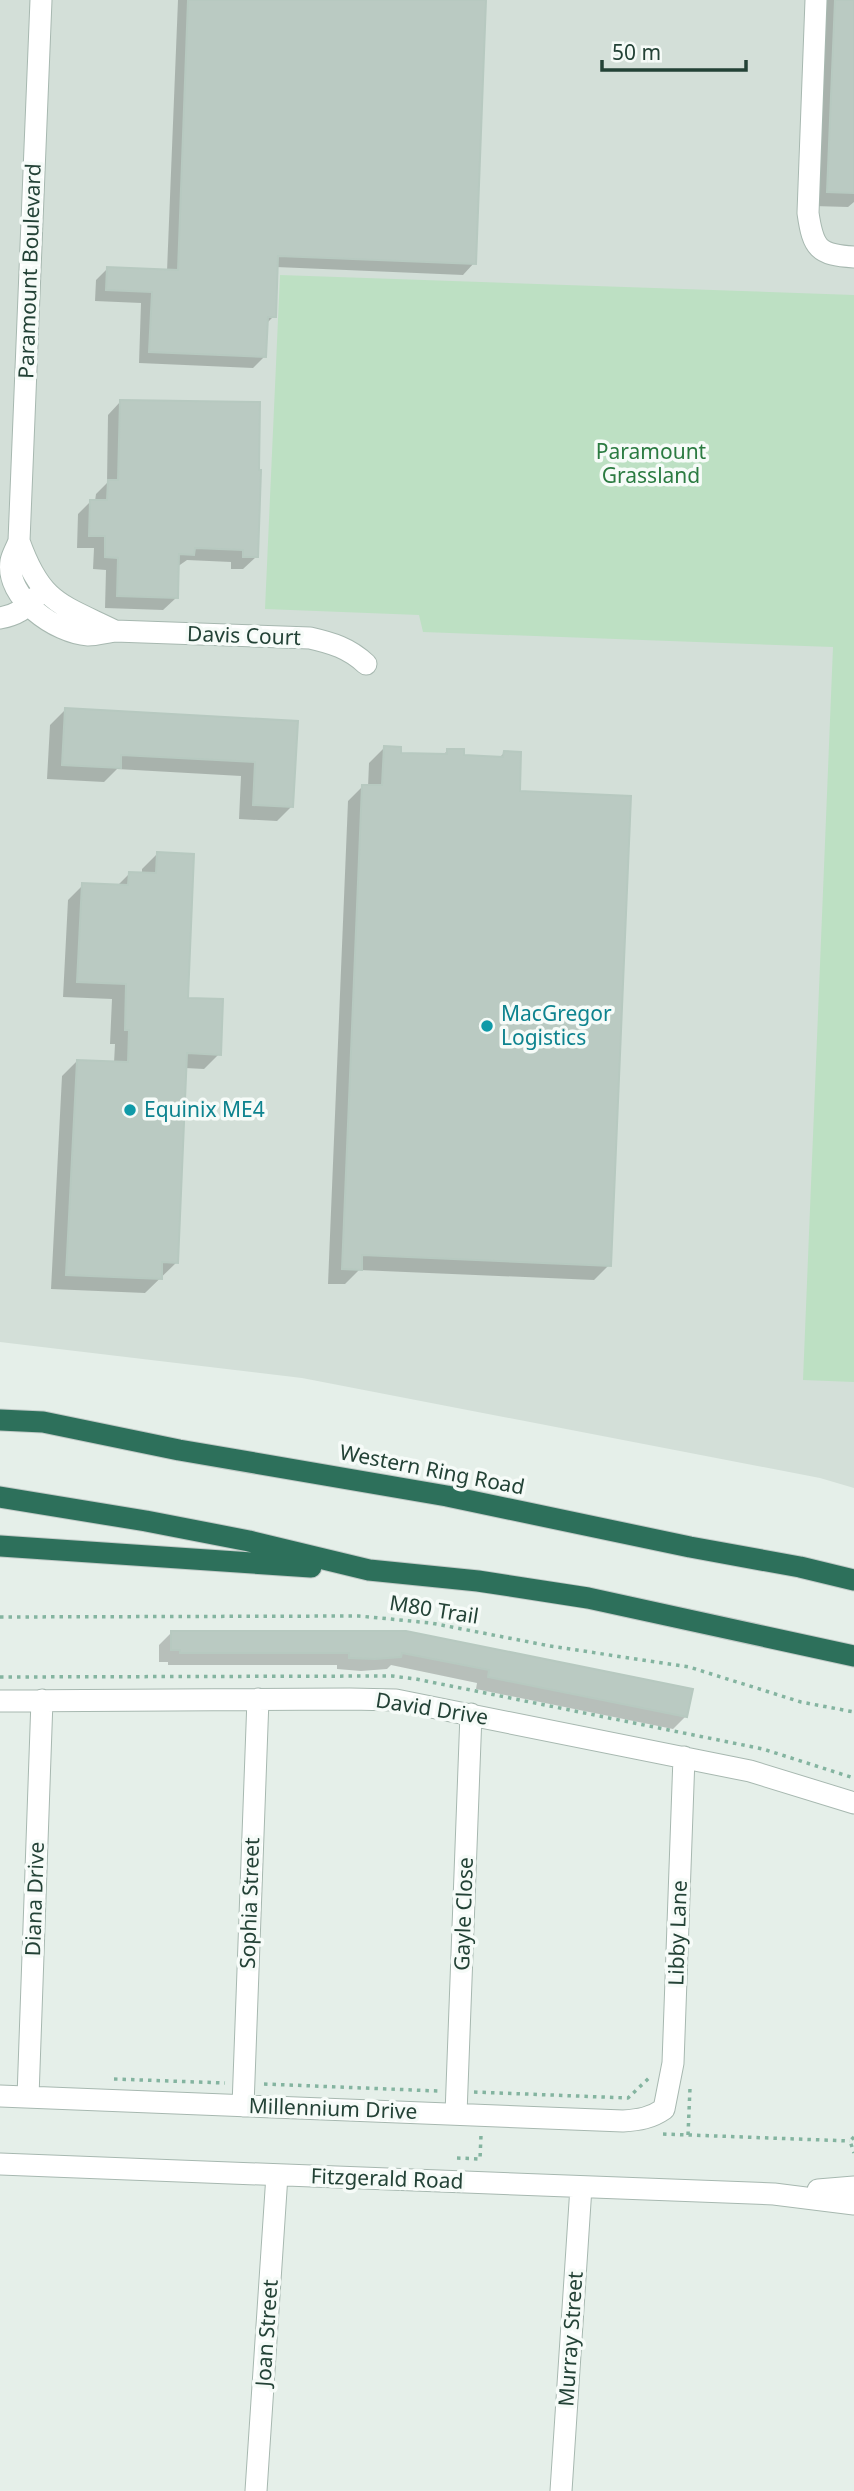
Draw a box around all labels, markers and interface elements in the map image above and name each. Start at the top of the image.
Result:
scale bar [602,28,746,72]
text: 50 m [612,38,661,66]
street label: Paramount Boulevard [11,163,47,379]
park label: Paramount Grassland [596,437,707,489]
street label: Davis Court [187,619,302,651]
place label: MacGregor Logistics [501,999,612,1051]
marker: MacGregor Logistics [479,1018,495,1034]
place label: Equinix ME4 [144,1095,265,1123]
marker: Equinix ME4 [122,1102,138,1118]
street label: Western Ring Road [337,1437,527,1501]
street label: M80 Trail [388,1588,481,1630]
street label: David Drive [374,1685,490,1731]
street label: Sophia Street [233,1836,265,1969]
street label: Diana Drive [18,1841,50,1957]
street label: Gayle Close [447,1857,479,1971]
street label: Libby Lane [661,1880,693,1986]
street label: Millennium Drive [248,2091,418,2125]
street label: Fitzgerald Road [310,2161,464,2195]
street label: Murray Street [551,2270,589,2408]
street label: Joan Street [248,2278,284,2389]

